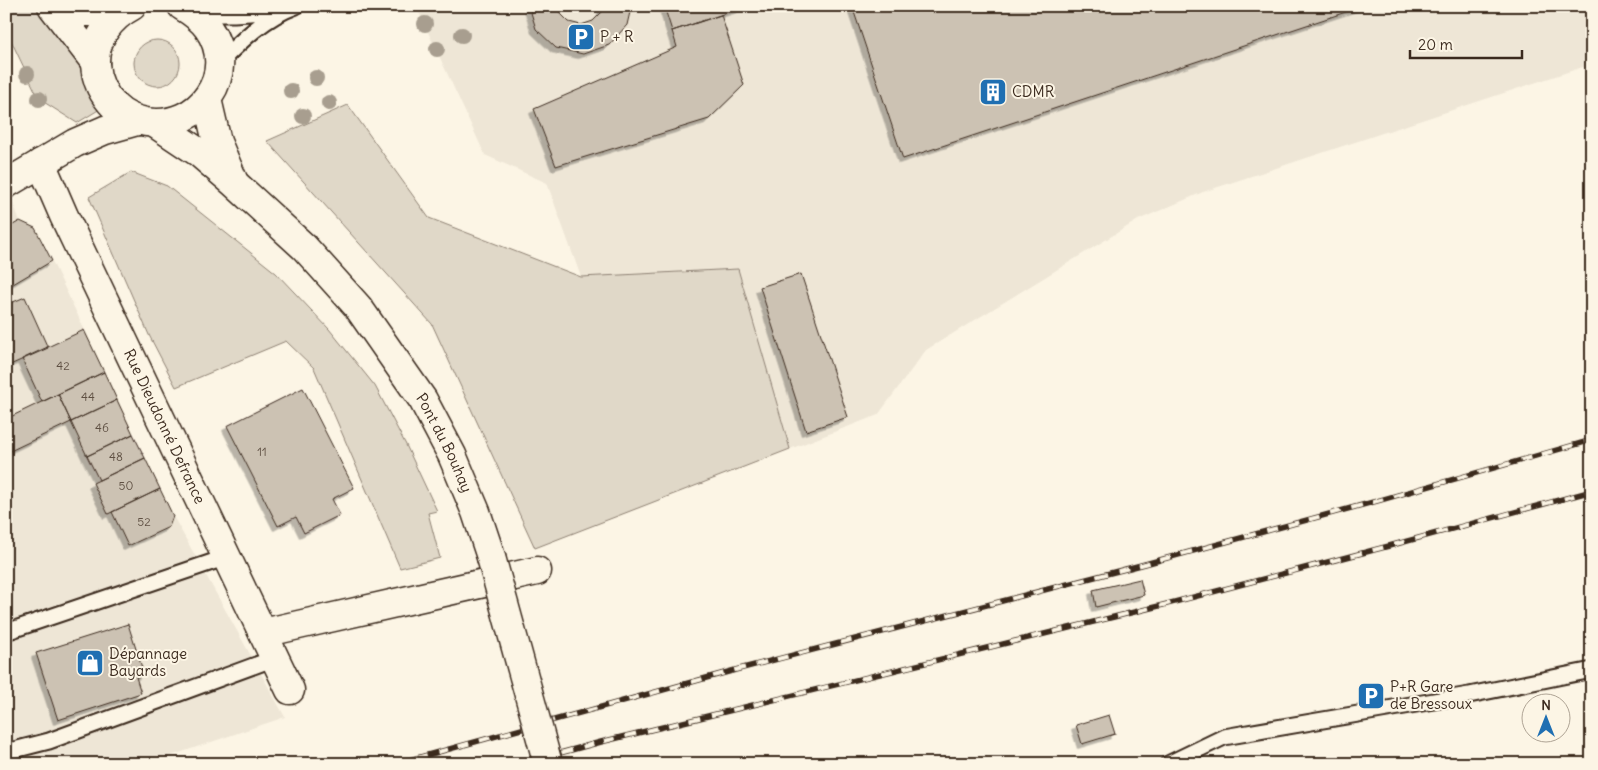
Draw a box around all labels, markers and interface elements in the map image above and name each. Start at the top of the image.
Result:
parking icon: P + R [566,22,596,52]
place label: P + R [600,27,634,46]
scale bar [1410,28,1523,60]
text: 20 m [1418,35,1453,54]
building icon: CDMR [978,77,1008,107]
place label: CDMR [1012,82,1055,101]
street label: Rue Dieudonné Defrance [120,346,210,507]
house number: 42 [56,358,70,373]
house number: 44 [81,389,95,404]
street label: Pont du Bouhay [412,389,477,495]
house number: 46 [95,420,109,435]
house number: 11 [257,444,267,459]
house number: 48 [109,449,123,464]
house number: 50 [119,478,134,493]
house number: 52 [137,514,151,529]
place label: Dépannage Bayards [109,644,187,680]
shop icon: Dépannage Bayards [75,648,105,678]
place label: P+R Gare de Bressoux [1390,677,1473,713]
parking icon: P+R Gare de Bressoux [1356,681,1386,711]
north arrow [1520,692,1570,742]
text: N [1541,696,1551,714]

